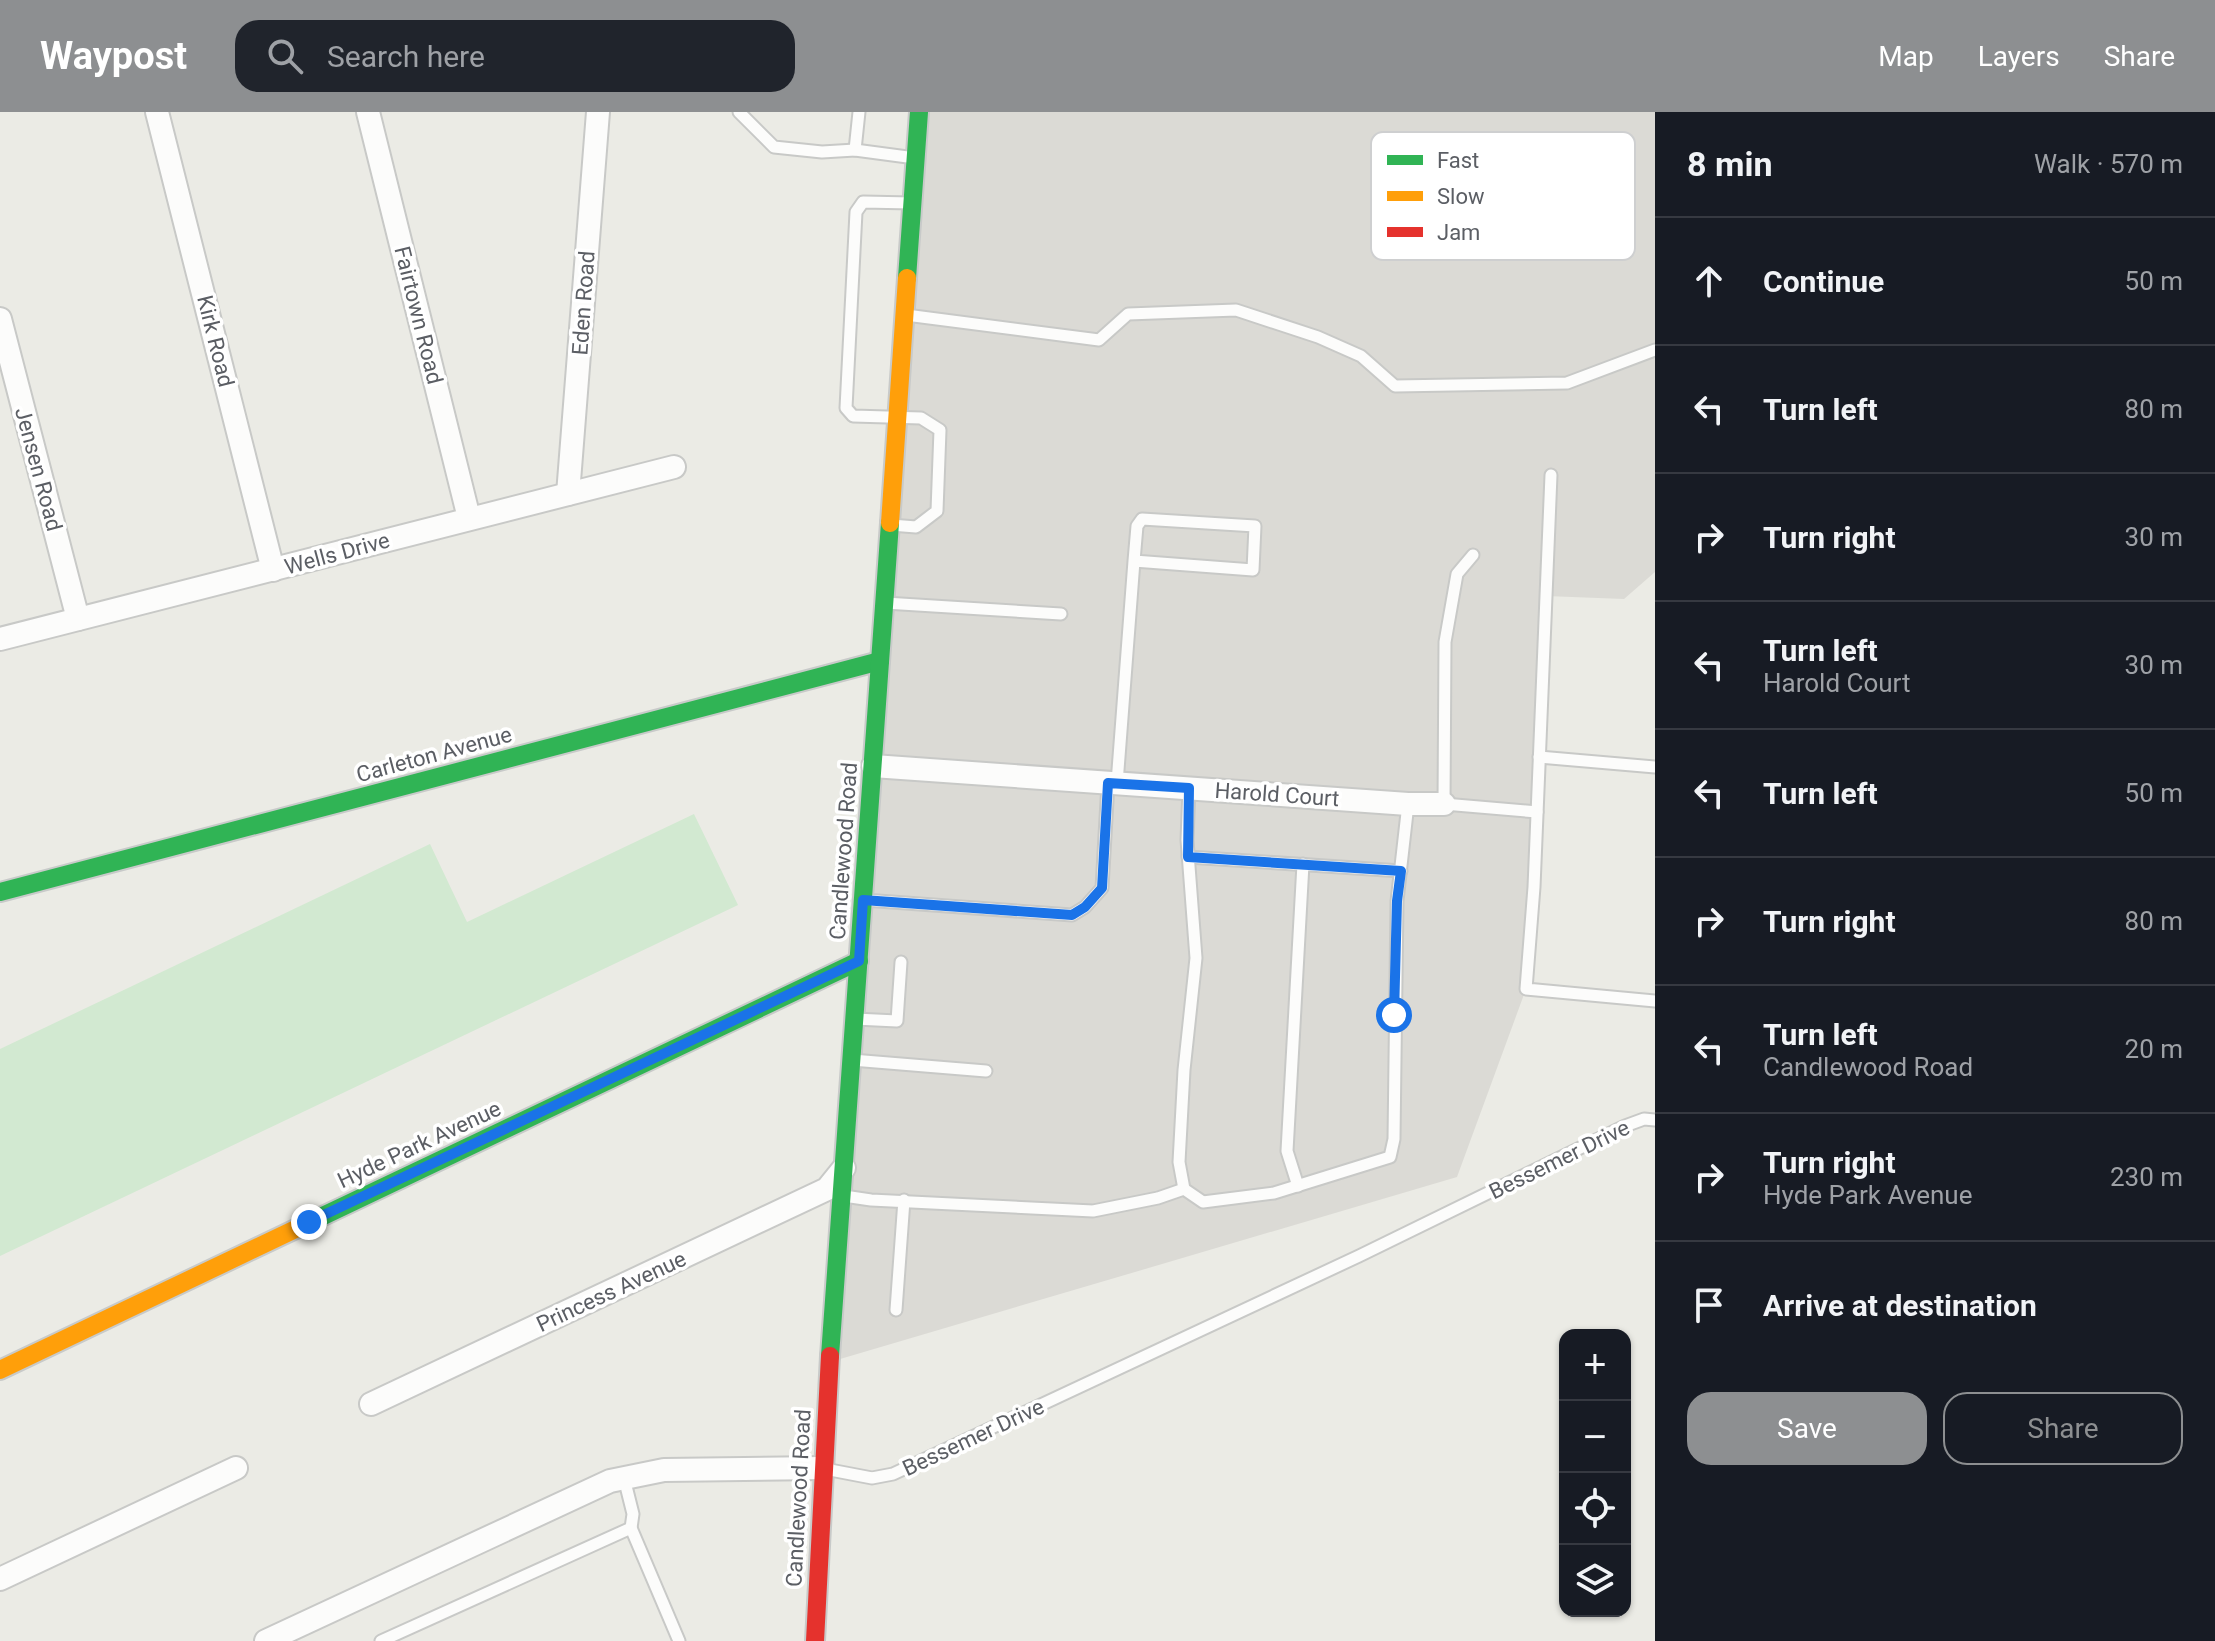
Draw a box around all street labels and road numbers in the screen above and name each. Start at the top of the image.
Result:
street label: Fairtown Road [389,244,448,387]
street label: Eden Road [567,250,600,356]
street label: Kirk Road [192,293,239,390]
street label: Jensen Road [10,405,67,534]
street label: Wells Drive [282,527,392,580]
street label: Carleton Avenue [354,722,515,787]
street label: Candlewood Road [825,761,862,941]
street label: Harold Court [1214,778,1340,811]
street label: Hyde Park Avenue [334,1096,505,1193]
street label: Bessemer Drive [1485,1115,1633,1204]
street label: Princess Avenue [532,1246,690,1337]
street label: Bessemer Drive [899,1394,1048,1481]
street label: Candlewood Road [781,1409,816,1587]

